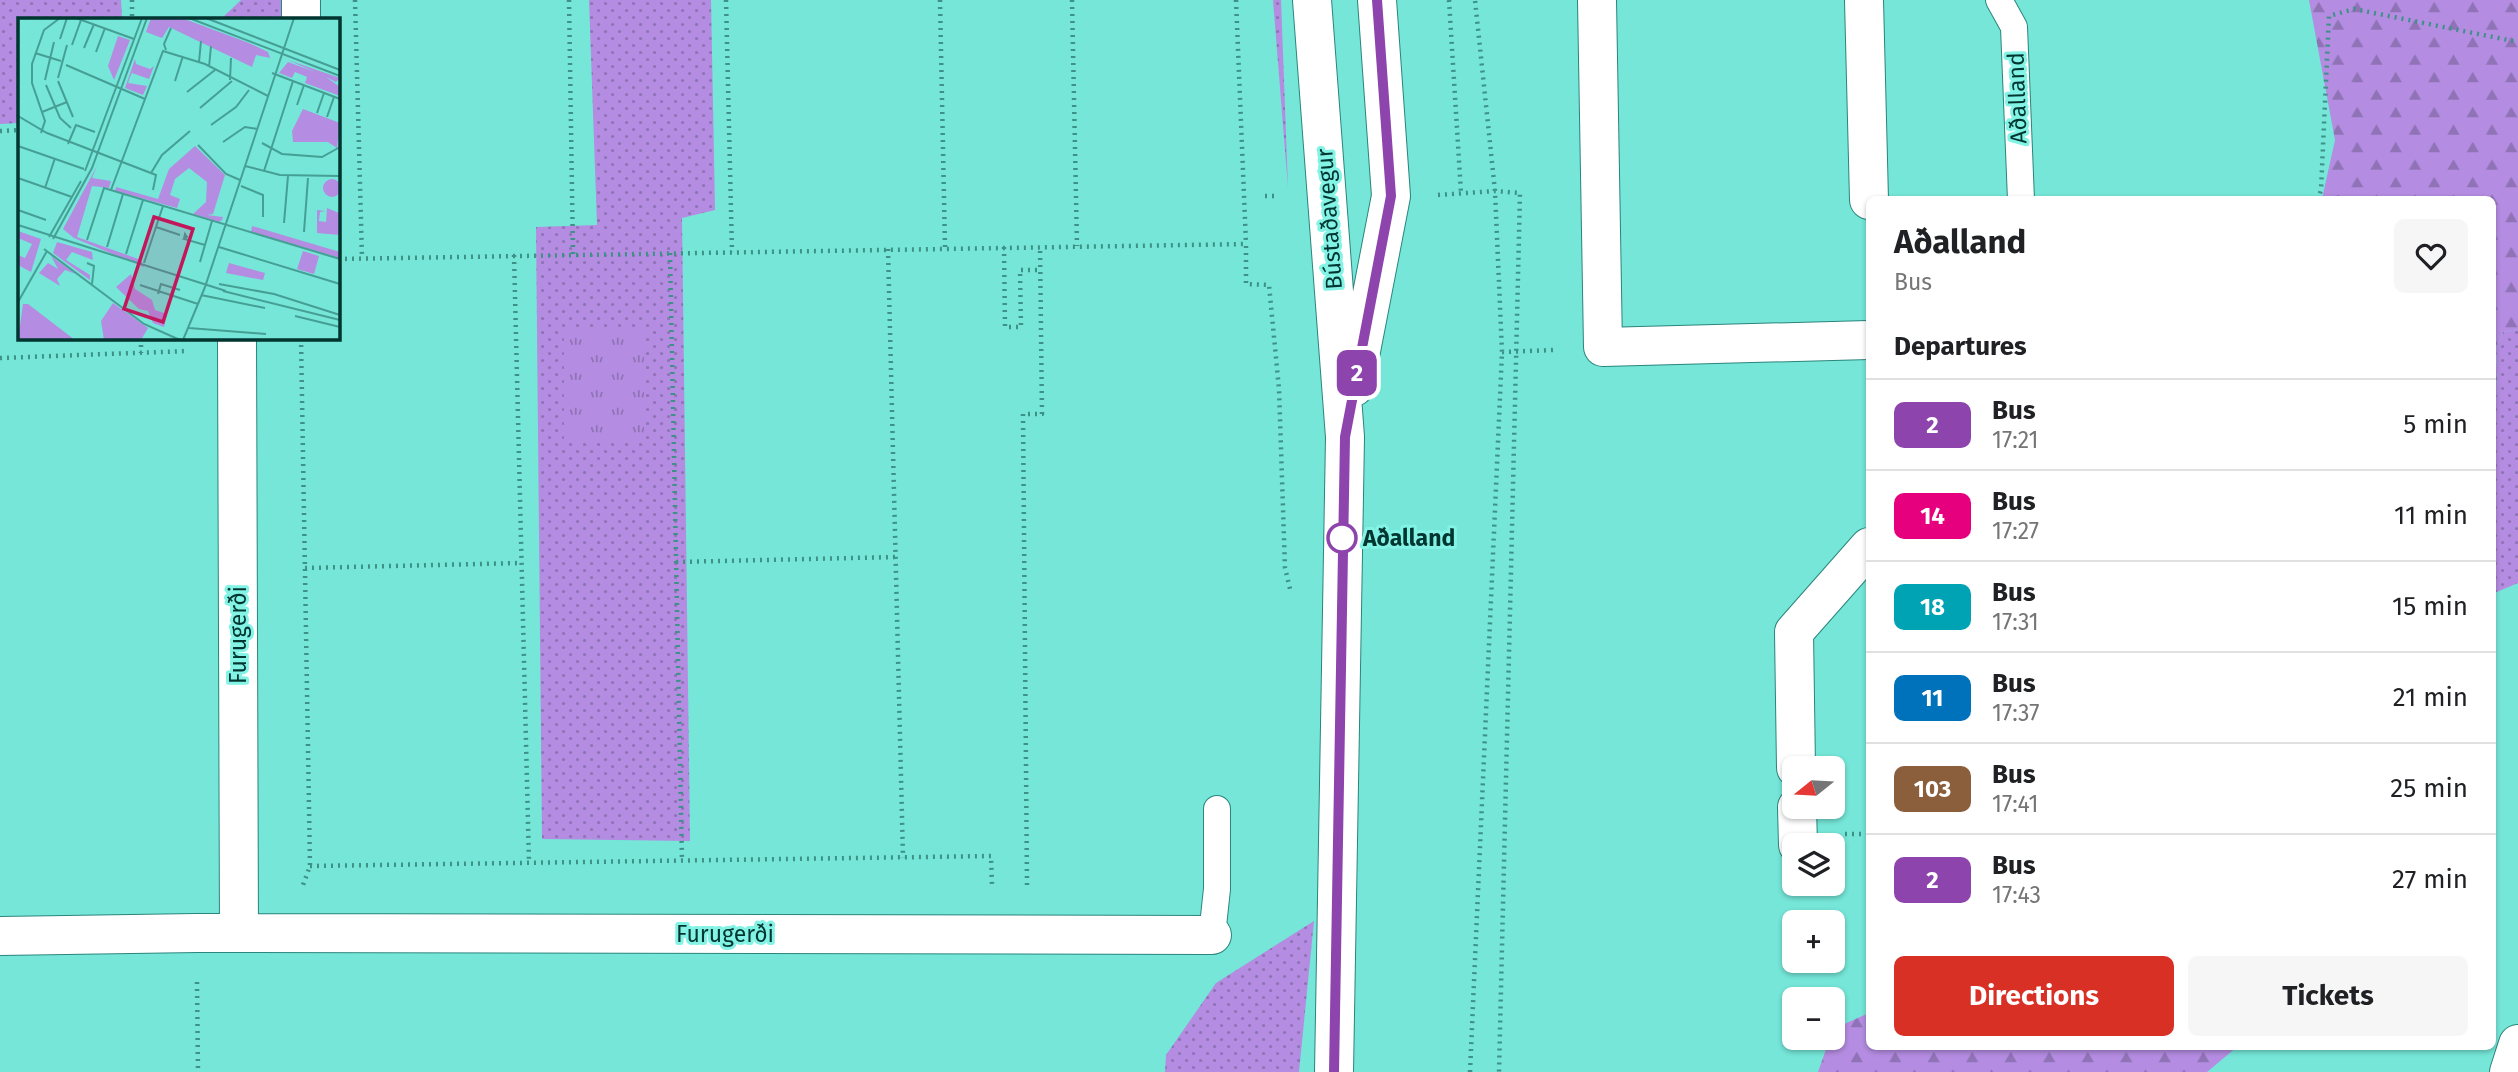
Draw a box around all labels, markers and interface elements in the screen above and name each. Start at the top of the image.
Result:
inset map [18,18,340,340]
street label: Aðalland [2001,52,2033,144]
street label: Bústaðavegur [1310,147,1348,291]
button: heart [2394,219,2468,293]
text: Aðalland [1894,222,2026,262]
text: Bus [1894,268,1932,296]
text: Departures [1894,331,2027,362]
line badge: 2 [1334,350,1380,396]
text: 2 [1351,359,1363,387]
text: Bus [1992,395,2035,426]
text: 5 min [2403,409,2468,440]
text: 2 [1926,411,1939,439]
text: 17:21 [1992,426,2038,454]
text: Bus [1992,486,2035,517]
text: 11 min [2394,500,2468,531]
text: 14 [1920,502,1945,530]
text: 17:27 [1992,517,2039,545]
marker: Aðalland [1327,523,1357,553]
place label: Aðalland [1362,524,1455,552]
text: Bus [1992,577,2035,608]
street label: Furugerði [224,586,252,684]
text: 15 min [2392,591,2468,622]
text: 18 [1920,593,1945,621]
text: 17:31 [1992,608,2039,636]
text: Bus [1992,668,2035,699]
text: 21 min [2393,682,2468,713]
text: 11 [1922,684,1943,712]
text: 17:37 [1992,699,2039,727]
north arrow [1782,756,1844,819]
map controls [1782,756,1845,1050]
text: Bus [1992,759,2035,790]
text: 25 min [2390,773,2468,804]
text: 103 [1914,775,1951,803]
text: 17:41 [1992,790,2038,818]
button: layers [1782,833,1845,896]
text: Bus [1992,850,2035,881]
text: 27 min [2392,864,2468,895]
text: 2 [1926,866,1939,894]
text: 17:43 [1992,881,2041,909]
button: + [1782,910,1845,973]
street label: Furugerði [676,920,774,948]
button: Directions [1894,956,2174,1036]
button: Tickets [2188,956,2468,1036]
button: − [1782,987,1845,1050]

